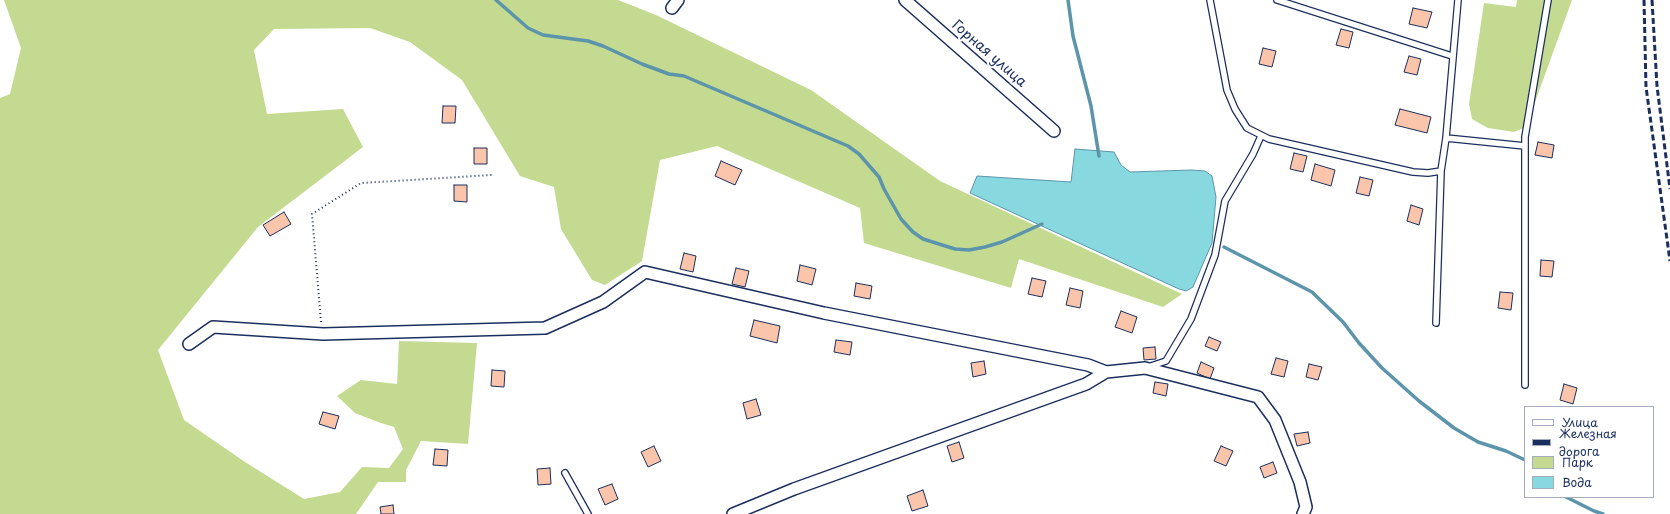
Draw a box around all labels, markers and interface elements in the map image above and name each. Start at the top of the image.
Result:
street label: Горная улица [948,17,1030,91]
legend [1524,406,1654,498]
text: Улица [1562,413,1598,431]
text: Железная дорога [1559,424,1617,460]
text: Парк [1562,453,1593,471]
text: Вода [1562,473,1592,491]

